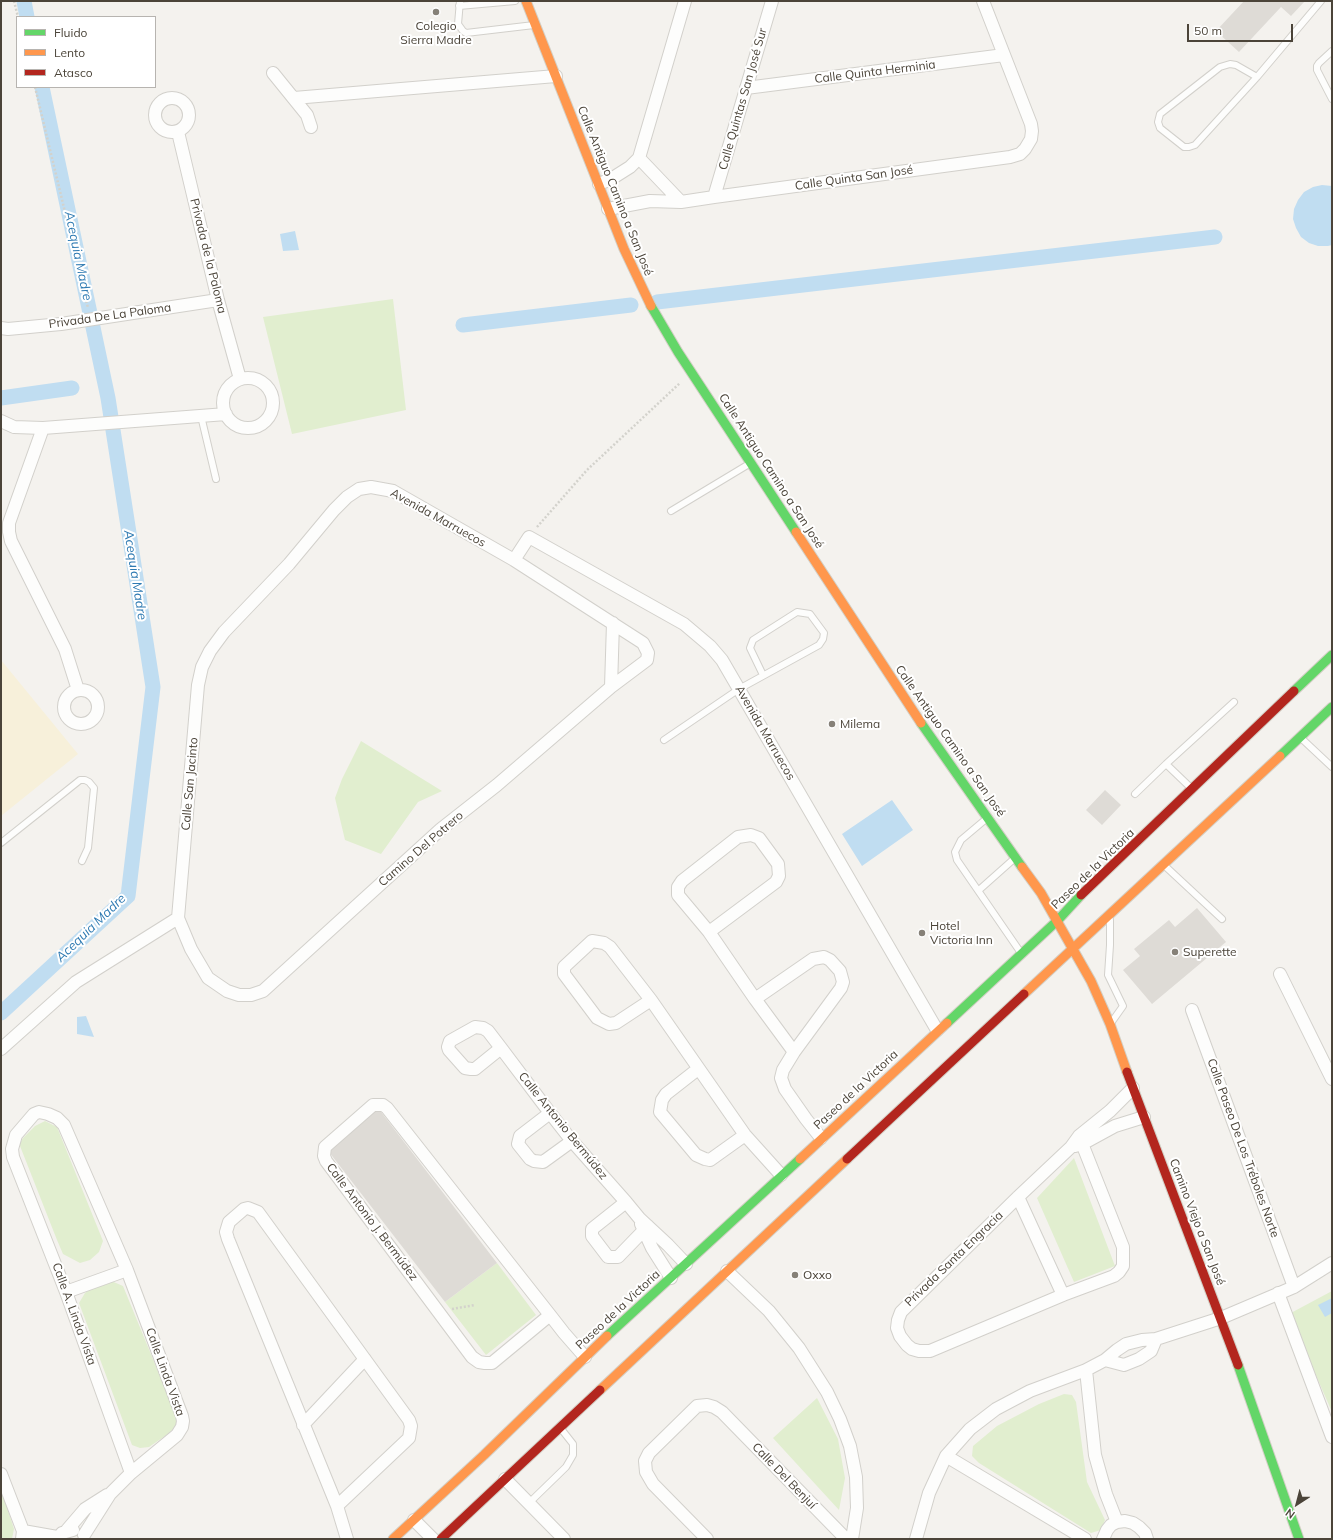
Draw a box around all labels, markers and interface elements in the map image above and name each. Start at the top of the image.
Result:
marker: Colegio Sierra Madre [431,7,441,17]
legend [16,16,156,88]
scale bar [1189,16,1295,42]
place label: Colegio Sierra Madre [400,19,472,47]
text: 50 m [1194,23,1222,38]
text: Fluido [54,25,87,40]
street label: Calle Quintas San José Sur [716,26,770,172]
text: Lento [54,45,85,60]
street label: Calle Quinta Herminia [814,57,936,87]
text: Atasco [54,65,93,80]
street label: Calle Antiguo Camino a San José [574,104,656,278]
street label: Calle Quinta San José [794,163,914,193]
street label: Privada de la Paloma [187,197,229,315]
water label: Acequia Madre [61,210,95,302]
street label: Privada De La Paloma [48,300,172,332]
street label: Calle Antiguo Camino a San José [715,391,827,551]
street label: Avenida Marruecos [388,486,488,550]
water label: Acequia Madre [120,529,150,621]
street label: Calle Antiguo Camino a San José [892,662,1008,820]
street label: Avenida Marruecos [732,683,798,783]
place label: Milema [840,717,880,731]
marker: Milema [827,719,837,729]
street label: Calle San Jacinto [179,737,201,831]
street label: Camino Del Potrero [376,808,466,890]
street label: Paseo de la Victoria [1049,826,1137,912]
water label: Acequia Madre [53,891,129,965]
place label: Hotel Victoria Inn [930,919,993,947]
marker: Hotel Victoria Inn [917,928,927,938]
place label: Superette [1183,945,1237,959]
marker: Superette [1170,947,1180,957]
street label: Paseo de la Victoria [811,1047,901,1133]
street label: Calle Paseo De Los Tréboles Norte [1204,1056,1282,1240]
street label: Calle Antonio Bermúdez [515,1070,611,1182]
street label: Camino Viejo a San José [1166,1157,1228,1287]
street label: Calle Antonio J. Bermúdez [323,1160,421,1284]
street label: Privada Santa Engracia [902,1208,1006,1310]
street label: Calle A. Linda Vista [49,1261,99,1367]
street label: Paseo de la Victoria [573,1267,663,1353]
place label: Oxxo [803,1268,832,1282]
marker: Oxxo [790,1270,800,1280]
street label: Calle Linda Vista [142,1326,188,1418]
street label: Calle Del Benjuí [749,1440,819,1512]
north arrow [1277,1484,1317,1524]
text: N [1282,1506,1297,1522]

